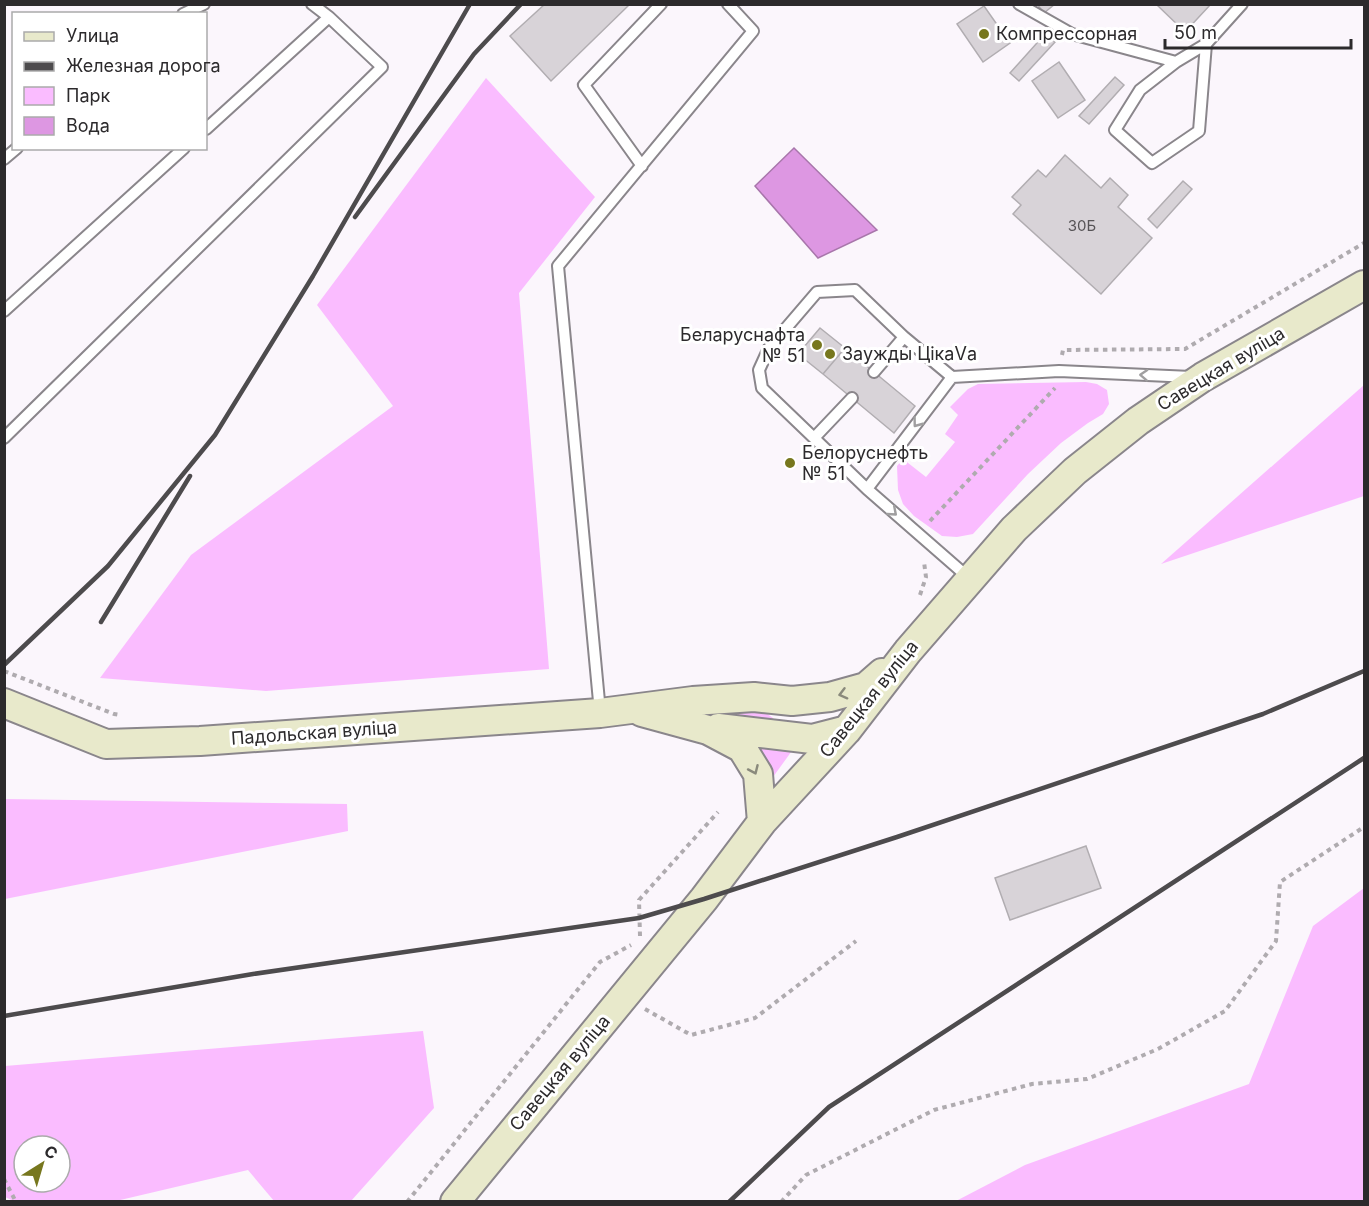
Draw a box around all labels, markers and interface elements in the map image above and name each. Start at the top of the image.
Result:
legend [12,12,207,150]
scale bar [1165,12,1351,50]
text: 50 m [1174,22,1217,43]
place label: Компрессорная [996,23,1137,44]
text: Улица [66,25,119,46]
marker: Компрессорная [977,27,991,41]
text: Железная дорога [66,55,221,76]
text: Парк [66,85,111,106]
text: Вода [66,115,110,136]
house number: 30Б [1068,216,1096,235]
street label: Савецкая вуліца [1153,322,1288,415]
place label: Беларуснафта № 51 [680,324,805,366]
marker: Беларуснафта № 51 [810,338,824,352]
place label: Заужды ЦікаVа [842,343,977,364]
marker: Заужды ЦікаVа [823,347,837,361]
one-way arrow [1140,368,1149,381]
one-way arrow [913,417,924,428]
place label: Белоруснефть № 51 [802,442,928,484]
marker: Белоруснефть № 51 [783,456,797,470]
one-way arrow [886,505,897,516]
street label: Савецкая вуліца [815,636,922,761]
one-way arrow [838,686,848,699]
street label: Падольская вуліца [230,716,398,749]
one-way arrow [747,763,759,774]
street label: Савецкая вуліца [505,1011,614,1135]
north arrow [12,1134,72,1194]
text: С [40,1140,62,1164]

